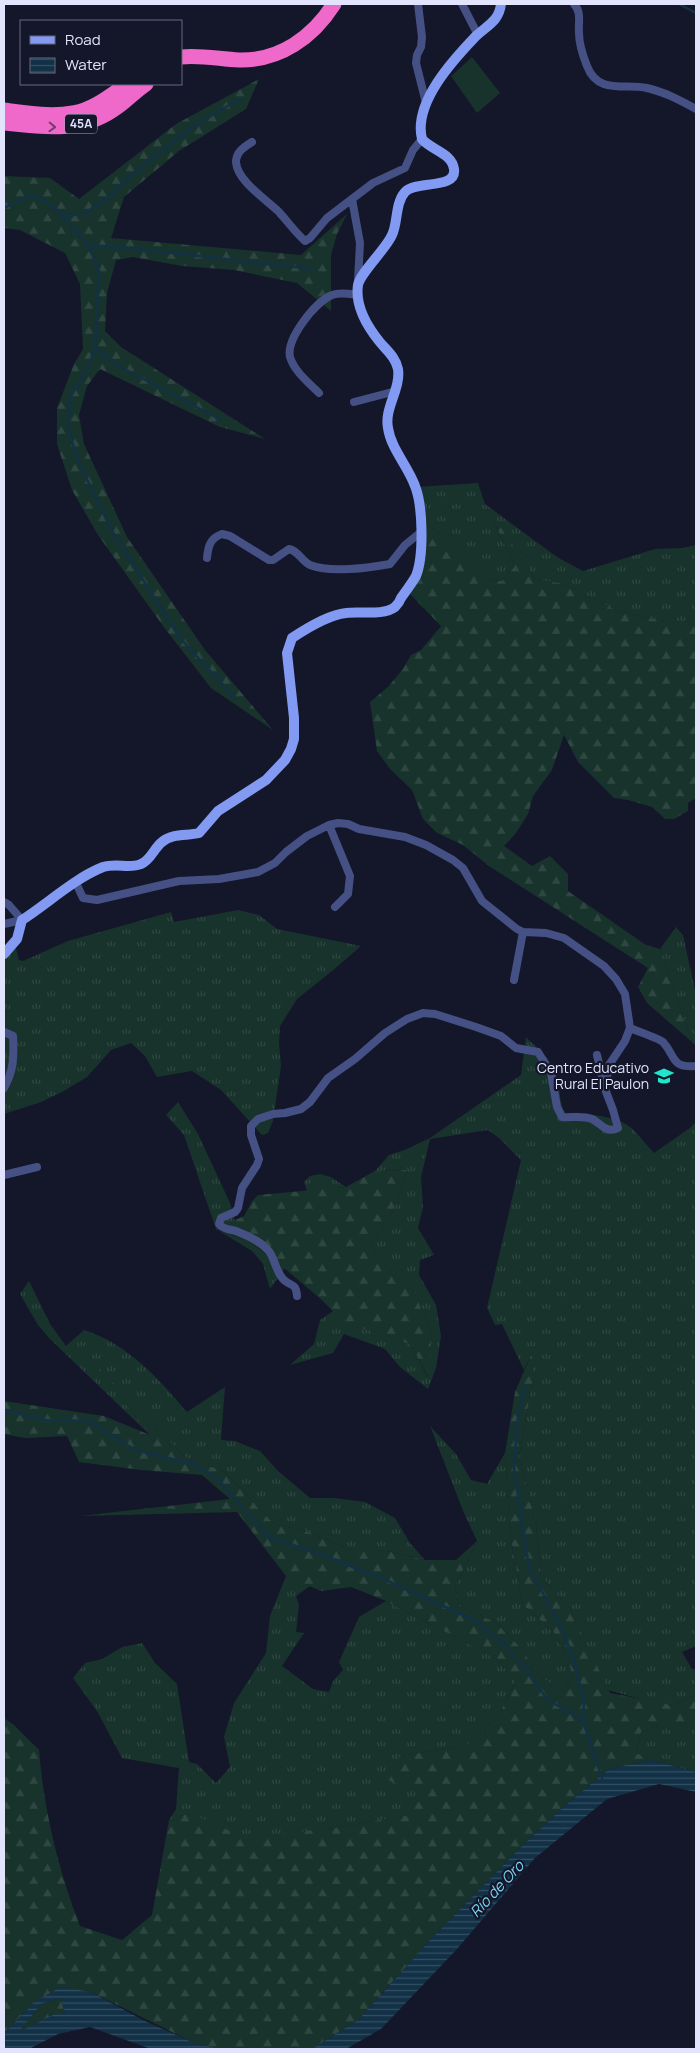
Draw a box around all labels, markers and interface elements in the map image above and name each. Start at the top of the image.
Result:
legend [20,20,182,85]
text: Road [65,29,101,50]
text: Water [65,54,107,75]
road number: 45A [65,115,97,134]
one-way arrow [49,122,57,133]
place label: Centro Educativo Rural El Paulon [537,1058,649,1093]
school or university icon: Centro Educativo Rural El Paulon [653,1065,675,1087]
water label: Río de Oro [465,1855,529,1922]

